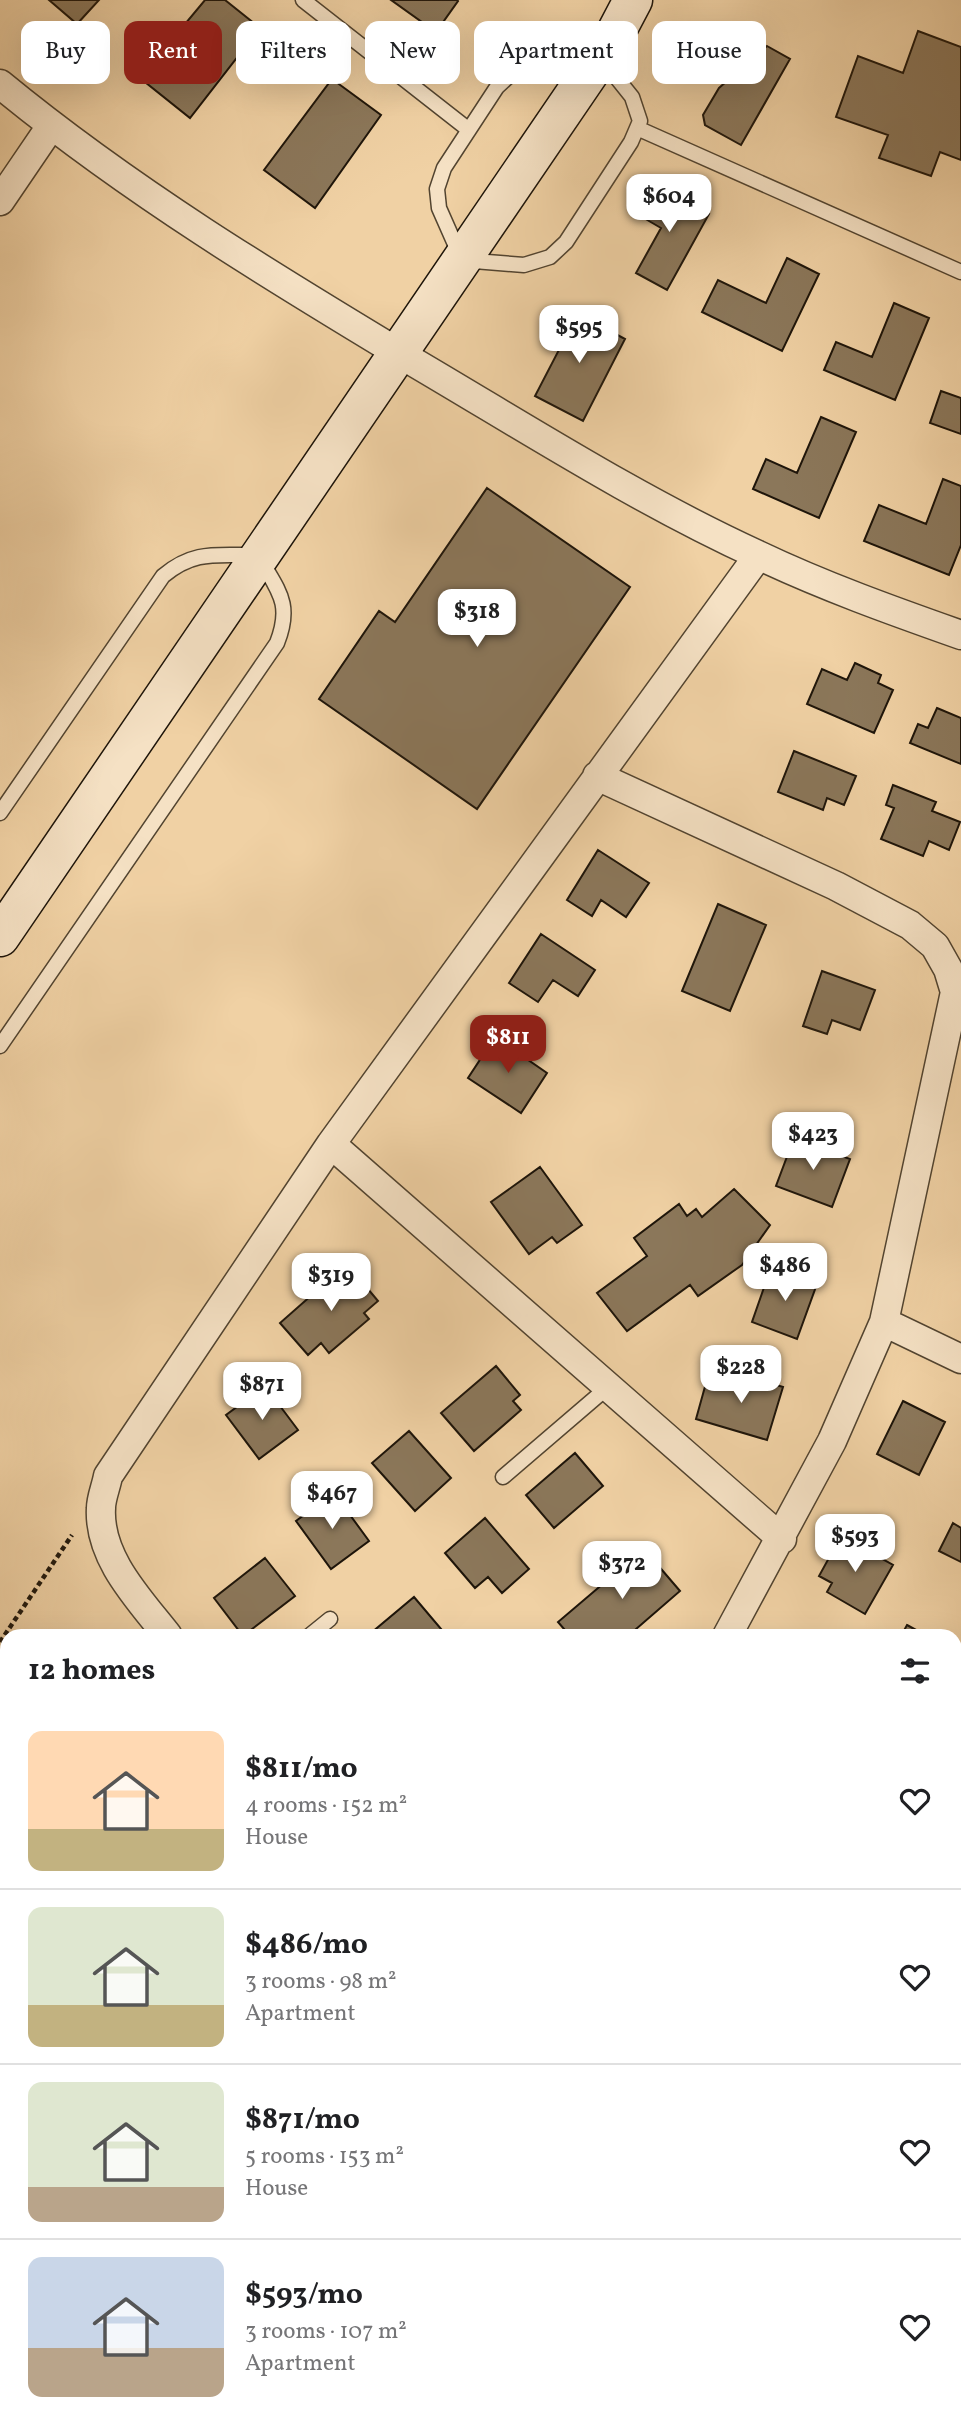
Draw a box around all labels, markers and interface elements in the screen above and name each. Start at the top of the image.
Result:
chip: Buy [21,21,110,84]
chip: Rent [124,21,222,84]
chip: Filters [236,21,351,84]
chip: New [365,21,460,84]
chip: Apartment [474,21,638,84]
chip: House [652,21,766,84]
pin: $604 [628,174,710,234]
text: $604 [642,181,696,213]
pin: $595 [538,306,620,365]
text: $595 [555,312,603,344]
pin: $318 [436,590,518,649]
text: $318 [454,596,500,628]
pin: $811 [467,1016,549,1075]
text: $811 [486,1022,530,1054]
pin: $423 [772,1112,854,1172]
text: $423 [788,1119,838,1151]
pin: $486 [744,1244,826,1303]
text: $486 [759,1250,811,1282]
pin: $319 [290,1254,372,1313]
text: $319 [308,1260,354,1292]
pin: $228 [700,1346,782,1405]
text: $228 [716,1352,766,1384]
pin: $871 [221,1362,303,1422]
text: $871 [239,1369,285,1401]
pin: $467 [291,1472,373,1531]
text: $467 [307,1478,357,1510]
pin: $593 [814,1514,896,1574]
text: $593 [831,1521,879,1553]
pin: $372 [581,1542,663,1601]
text: $372 [598,1548,646,1580]
text: 12 homes [28,1650,155,1692]
icon: filters [896,1652,934,1690]
text: $811/mo [245,1748,358,1790]
icon: home [84,1759,168,1843]
icon: heart [896,1782,934,1820]
text: 4 rooms · 152 m² [245,1790,407,1822]
text: House [245,1822,308,1854]
text: $486/mo [245,1924,368,1966]
icon: home [84,1935,168,2019]
icon: heart [896,1958,934,1996]
text: 3 rooms · 98 m² [245,1966,397,1998]
text: Apartment [245,1998,356,2030]
text: $871/mo [245,2099,360,2141]
icon: home [84,2110,168,2194]
icon: heart [896,2133,934,2171]
text: 5 rooms · 153 m² [245,2141,404,2173]
text: House [245,2173,308,2205]
text: $593/mo [245,2274,363,2316]
icon: home [84,2285,168,2369]
icon: heart [896,2308,934,2346]
text: 3 rooms · 107 m² [245,2316,407,2348]
text: Apartment [245,2348,356,2380]

